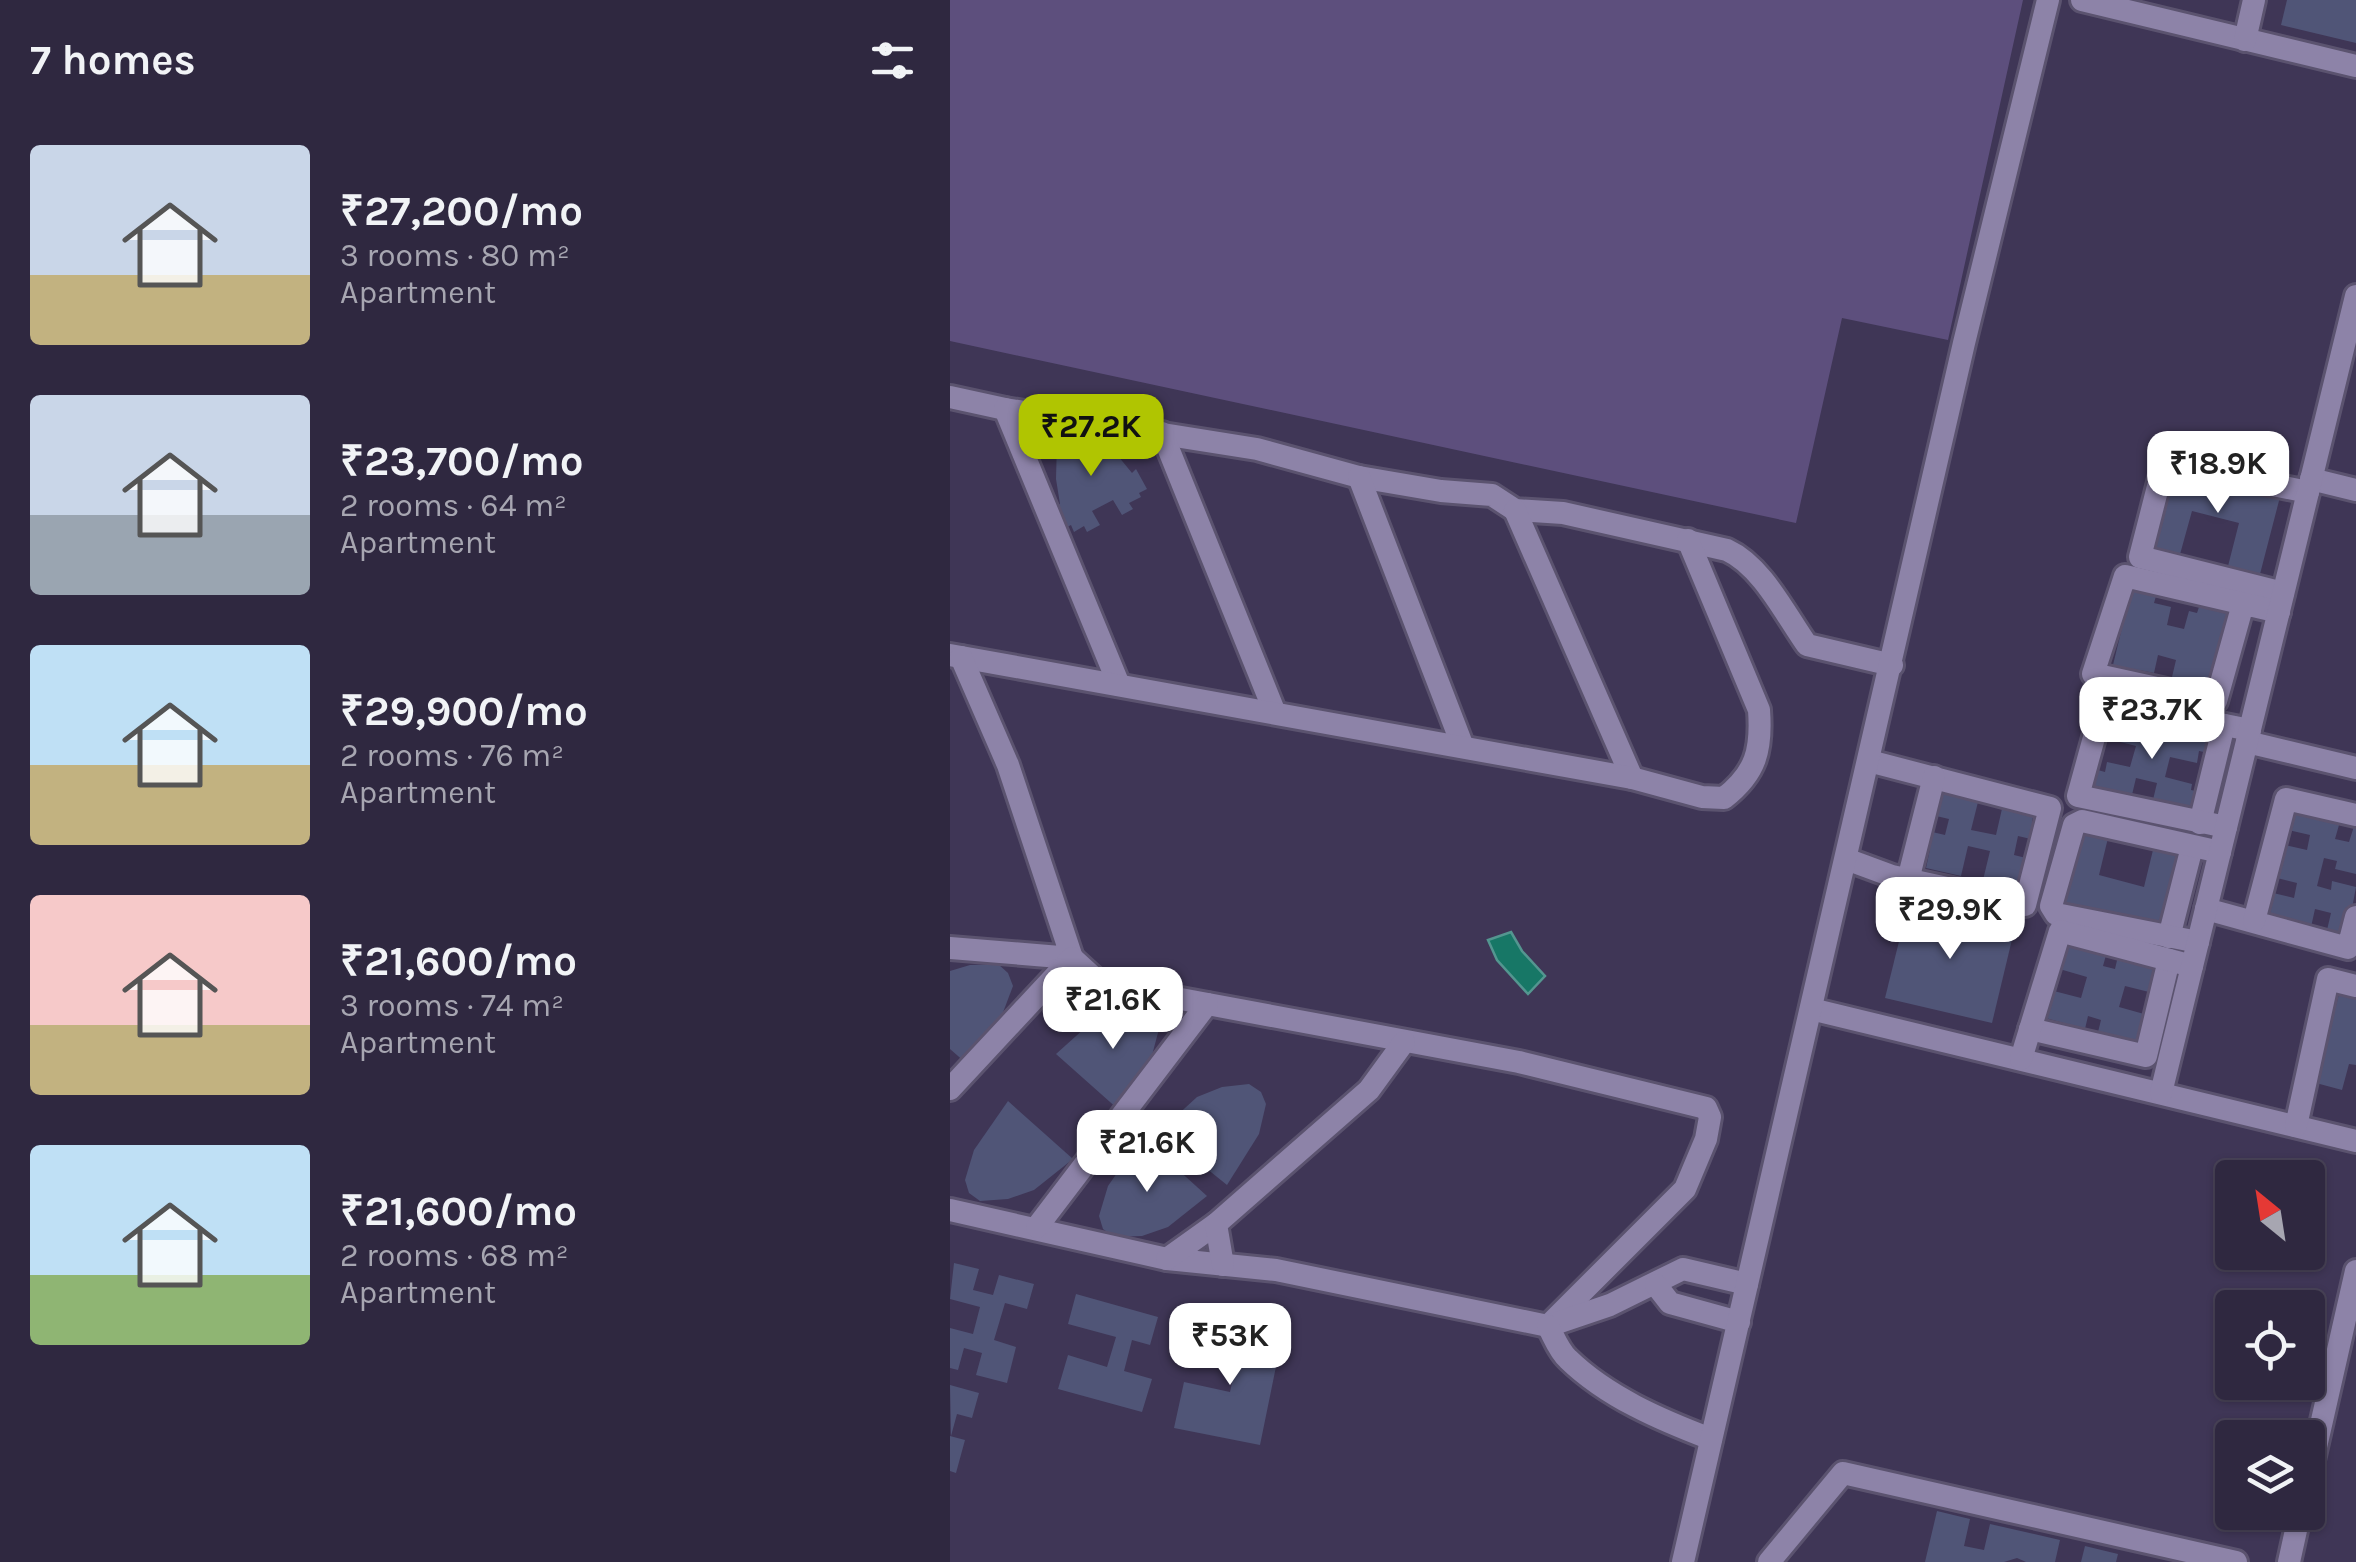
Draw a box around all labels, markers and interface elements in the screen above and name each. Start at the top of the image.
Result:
icon: filters [865,33,920,88]
text: 7 homes [30,35,196,85]
icon: home [110,185,230,305]
text: ₹27,200/mo [340,186,583,236]
text: 3 rooms · 80 m² [340,237,570,274]
text: Apartment [340,274,496,311]
pin: ₹27.2K [1010,394,1172,479]
text: ₹27.2K [1041,408,1141,445]
pin: ₹18.9K [2137,431,2299,516]
icon: home [110,435,230,555]
text: ₹23,700/mo [340,436,584,486]
text: ₹18.9K [2169,445,2267,482]
text: 2 rooms · 64 m² [340,487,567,524]
text: Apartment [340,524,496,561]
pin: ₹23.7K [2071,677,2233,762]
icon: home [110,685,230,805]
text: ₹29,900/mo [340,686,588,736]
text: ₹23.7K [2101,691,2203,728]
text: 2 rooms · 76 m² [340,737,564,774]
text: Apartment [340,774,496,811]
pin: ₹29.9K [1869,877,2031,962]
text: ₹29.9K [1898,891,2002,928]
icon: home [110,935,230,1055]
text: ₹21,600/mo [340,936,577,986]
pin: ₹21.6K [1032,967,1194,1052]
text: ₹21.6K [1065,981,1161,1018]
text: 3 rooms · 74 m² [340,987,564,1024]
text: Apartment [340,1024,496,1061]
pin: ₹21.6K [1066,1110,1228,1195]
text: ₹21.6K [1099,1124,1195,1161]
north arrow [2215,1160,2325,1270]
map controls [2215,1160,2325,1530]
icon: home [110,1185,230,1305]
text: ₹21,600/mo [340,1186,577,1236]
text: 2 rooms · 68 m² [340,1237,569,1274]
text: Apartment [340,1274,496,1311]
button: locate [2215,1290,2325,1400]
pin: ₹53K [1171,1303,1289,1388]
text: ₹53K [1191,1317,1269,1354]
button: layers [2215,1420,2325,1530]

